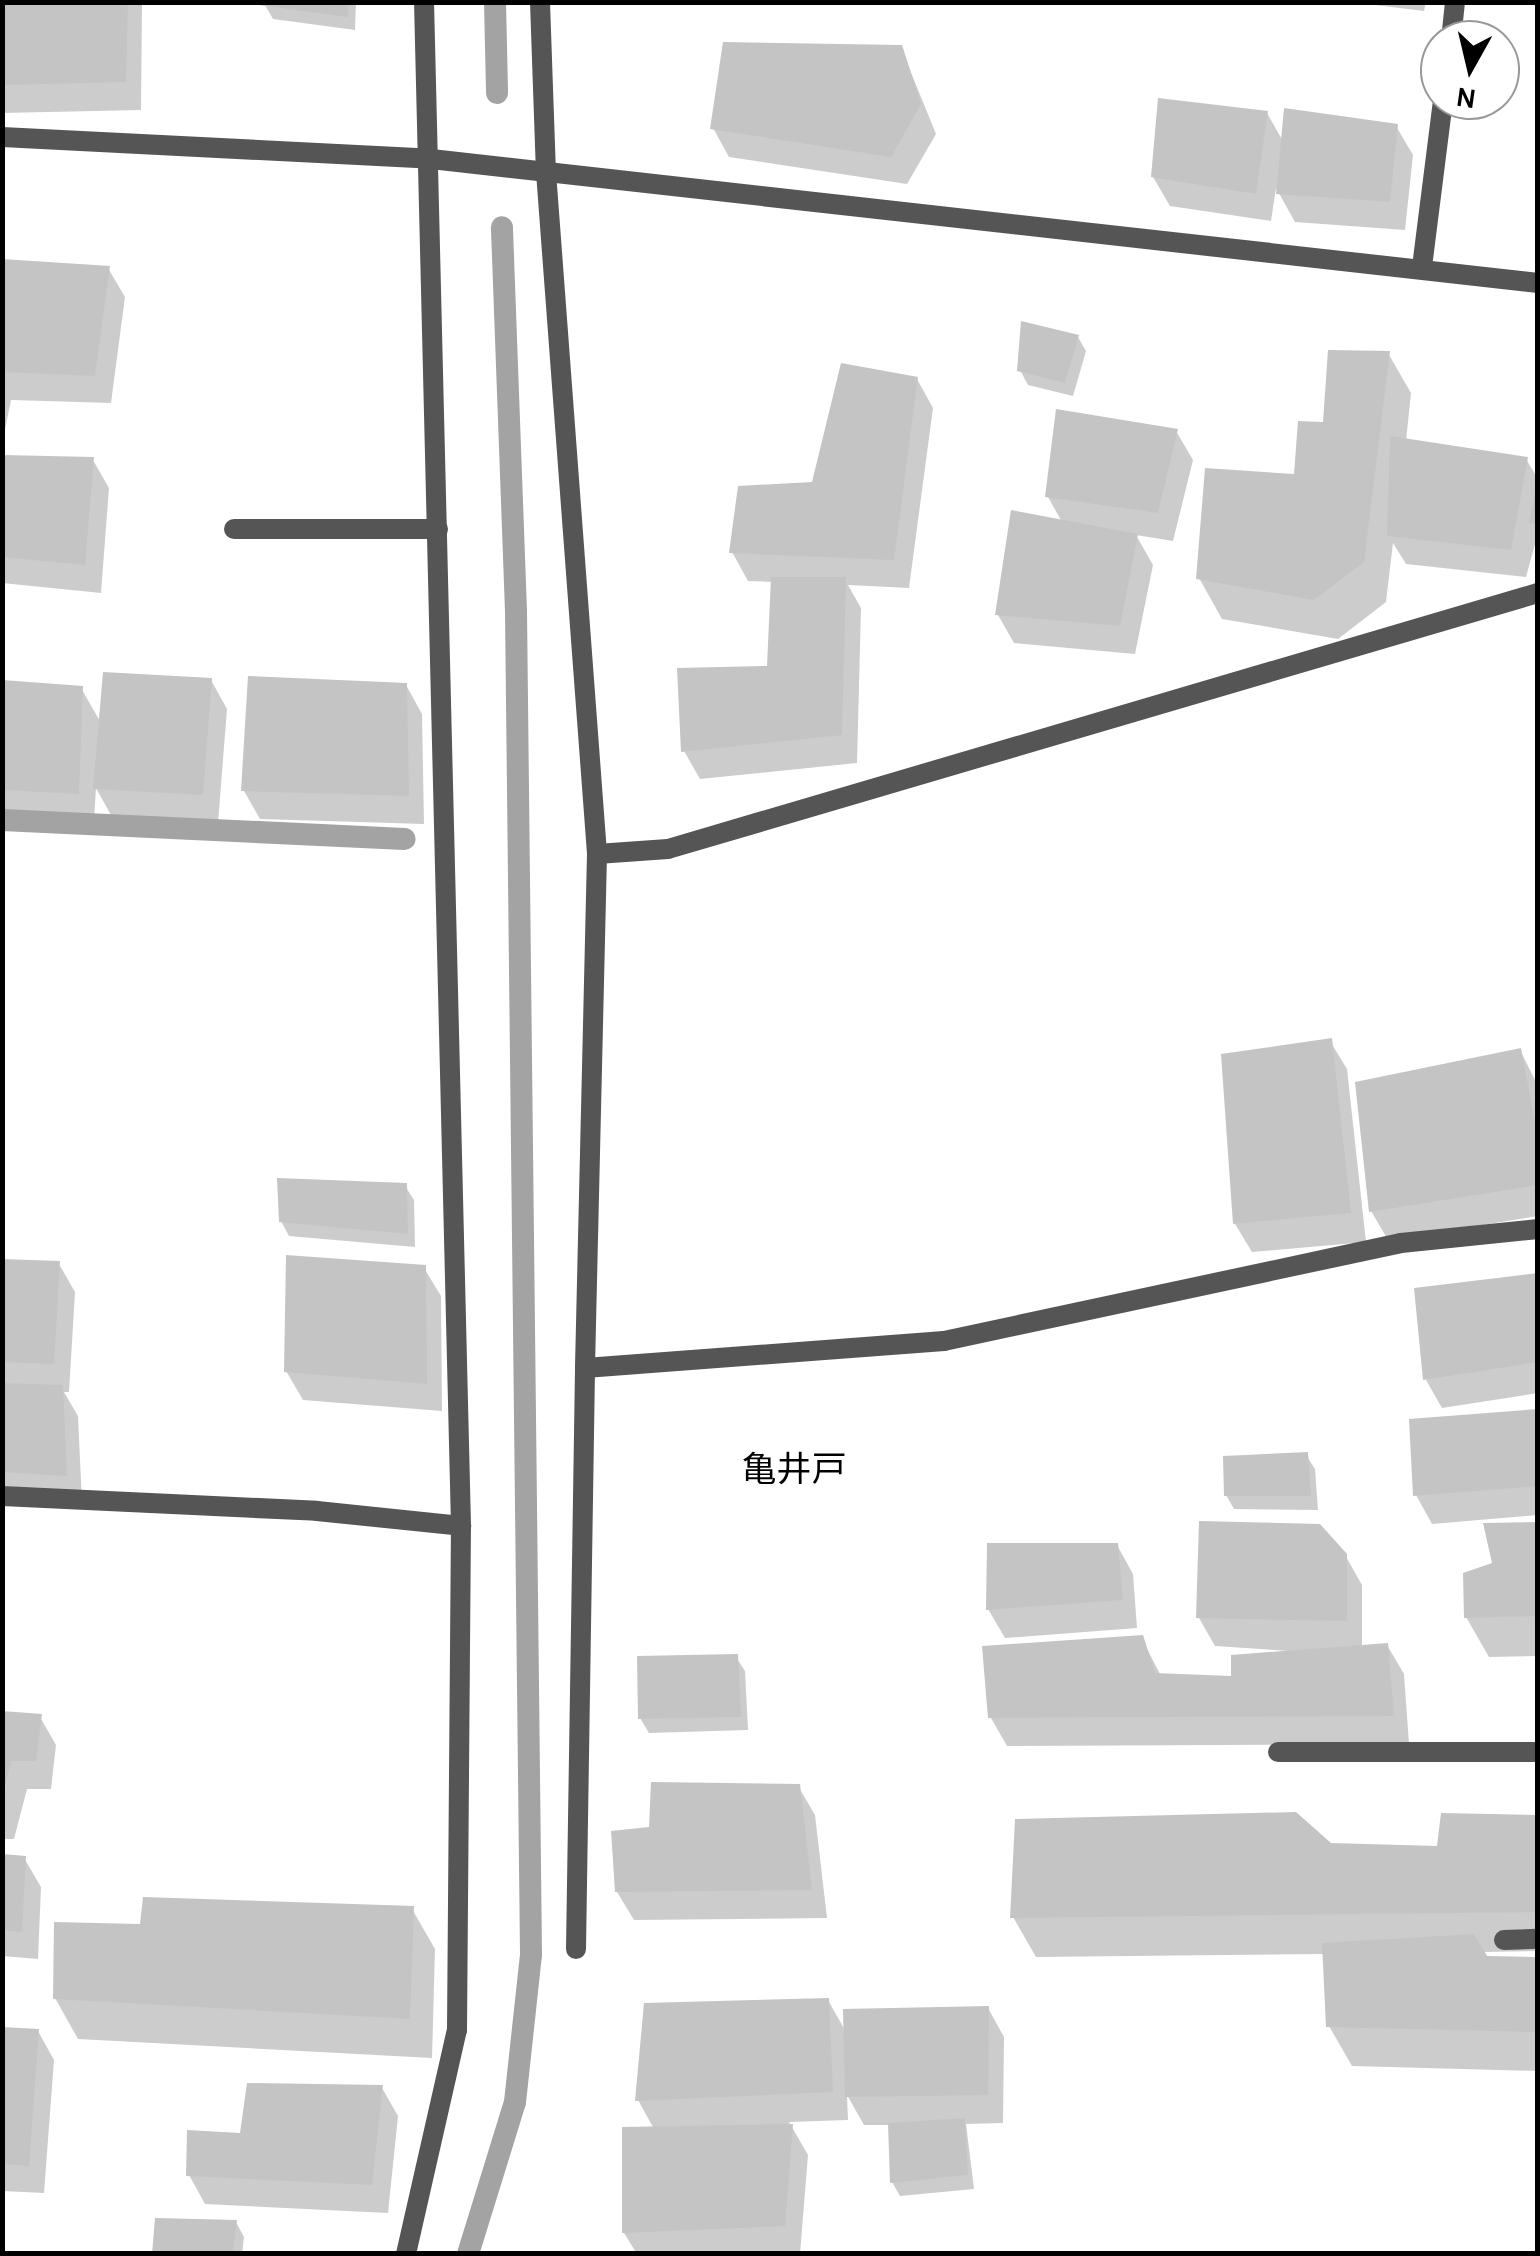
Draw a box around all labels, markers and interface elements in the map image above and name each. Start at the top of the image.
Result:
north arrow [1420,20,1520,120]
text: N [1454,80,1478,116]
district label: 亀井戸 [742,1449,846,1491]

